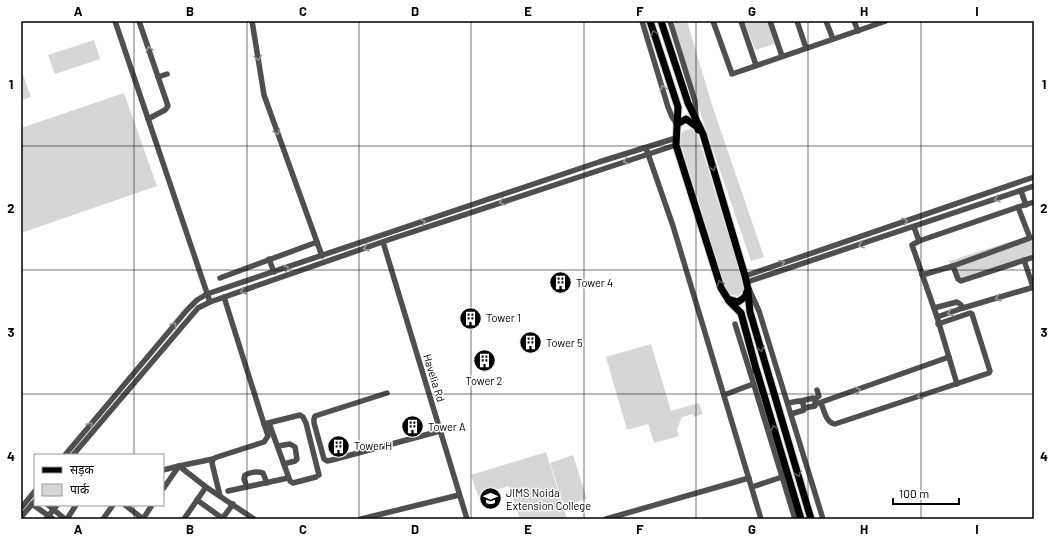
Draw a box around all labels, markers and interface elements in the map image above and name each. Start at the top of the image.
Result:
text: A [74,3,83,19]
text: B [186,3,194,19]
text: C [299,3,307,19]
text: D [411,3,419,19]
text: E [524,3,532,19]
text: F [636,3,644,19]
text: G [748,3,756,19]
text: H [860,3,868,19]
text: I [975,3,979,19]
one-way arrow [650,30,659,37]
one-way arrow [145,45,154,52]
one-way arrow [253,55,262,61]
text: 1 [9,76,13,92]
text: 1 [1042,76,1046,92]
one-way arrow [659,85,667,92]
one-way arrow [273,128,281,135]
one-way arrow [622,156,629,165]
one-way arrow [708,165,717,172]
one-way arrow [994,194,1001,203]
one-way arrow [499,197,506,206]
text: 2 [7,200,15,216]
text: 2 [1040,200,1048,216]
one-way arrow [419,218,426,227]
one-way arrow [901,218,908,226]
one-way arrow [857,240,864,249]
one-way arrow [362,244,369,252]
one-way arrow [778,260,785,268]
one-way arrow [283,264,290,272]
building icon: Tower 4 [547,270,573,296]
place label: Tower 4 [576,276,613,289]
one-way arrow [716,279,725,286]
one-way arrow [239,286,246,294]
one-way arrow [995,293,1002,302]
building icon: Tower 1 [457,305,483,331]
one-way arrow [946,308,953,316]
place label: Tower 1 [486,311,521,324]
one-way arrow [169,323,176,330]
text: 3 [7,324,15,340]
text: 3 [1040,324,1048,340]
building icon: Tower 5 [517,330,543,356]
place label: Tower 5 [546,336,583,349]
one-way arrow [756,345,765,352]
building icon: Tower 2 [471,348,497,374]
street label: Havelia Rd [421,352,448,403]
place label: Tower 2 [466,374,503,387]
one-way arrow [854,386,861,394]
one-way arrow [916,391,923,400]
building icon: Tower A [400,414,426,440]
place label: Tower A [428,420,466,433]
one-way arrow [86,422,93,430]
one-way arrow [770,425,779,432]
building icon: Tower H [325,433,351,459]
place label: Tower H [354,439,392,452]
text: 4 [7,448,15,464]
text: 4 [1040,448,1048,464]
legend [34,454,164,506]
text: सड़क [70,462,95,477]
one-way arrow [793,470,802,477]
scale bar [893,480,959,506]
text: पार्क [70,482,90,496]
school or university icon: JIMS Noida Extension College [477,486,503,512]
place label: JIMS Noida Extension College [506,486,591,512]
text: 100 m [899,486,929,500]
text: A [74,521,83,537]
text: B [186,521,194,537]
text: C [299,521,307,537]
text: D [411,521,419,537]
text: E [524,521,532,537]
text: F [636,521,644,537]
text: G [748,521,756,537]
text: H [860,521,868,537]
text: I [975,521,979,537]

